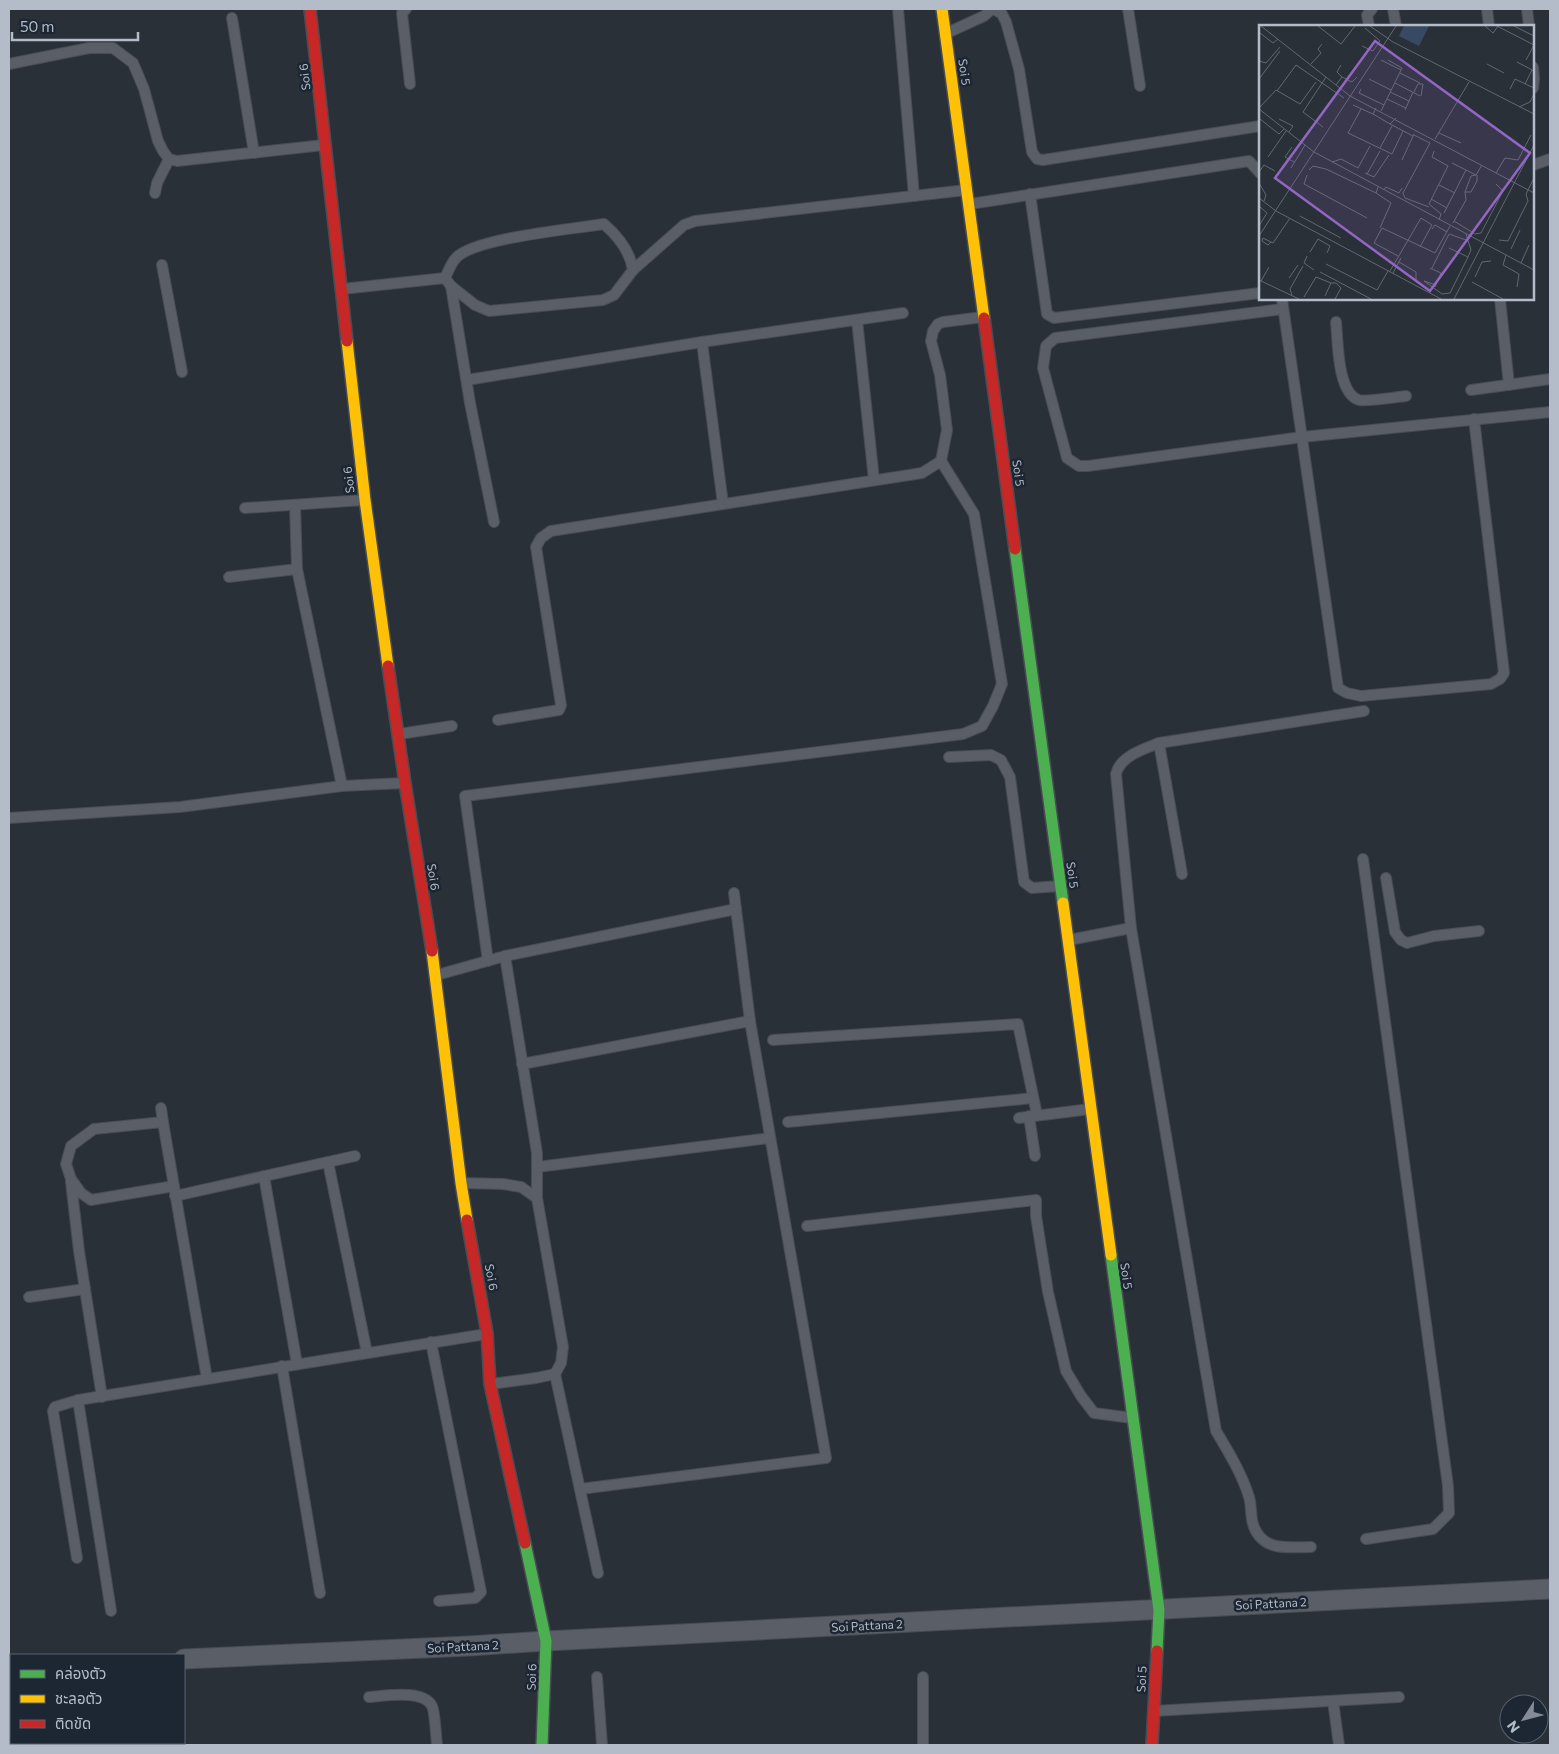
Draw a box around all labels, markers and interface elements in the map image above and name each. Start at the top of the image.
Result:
scale bar [12,10,139,42]
text: 50 m [20,17,54,35]
inset map [1259,25,1534,300]
street label: Soi 5 [956,58,974,86]
street label: Soi 6 [296,63,312,91]
street label: Soi 5 [1010,459,1028,487]
street label: Soi 6 [340,466,356,494]
street label: Soi 5 [1064,861,1082,889]
street label: Soi 6 [425,863,443,891]
street label: Soi 5 [1118,1262,1136,1290]
street label: Soi 6 [483,1263,501,1291]
street label: Soi Pattana 2 [1235,1594,1307,1612]
street label: Soi Pattana 2 [831,1616,903,1634]
street label: Soi Pattana 2 [427,1637,499,1655]
legend [10,1654,185,1744]
street label: Soi 6 [524,1663,538,1691]
text: คล่องตัว [55,1664,106,1682]
street label: Soi 5 [1133,1665,1149,1693]
text: ชะลอตัว [55,1689,102,1707]
north arrow [1499,1694,1549,1744]
text: ติดขัด [55,1714,91,1732]
text: N [1503,1718,1523,1736]

